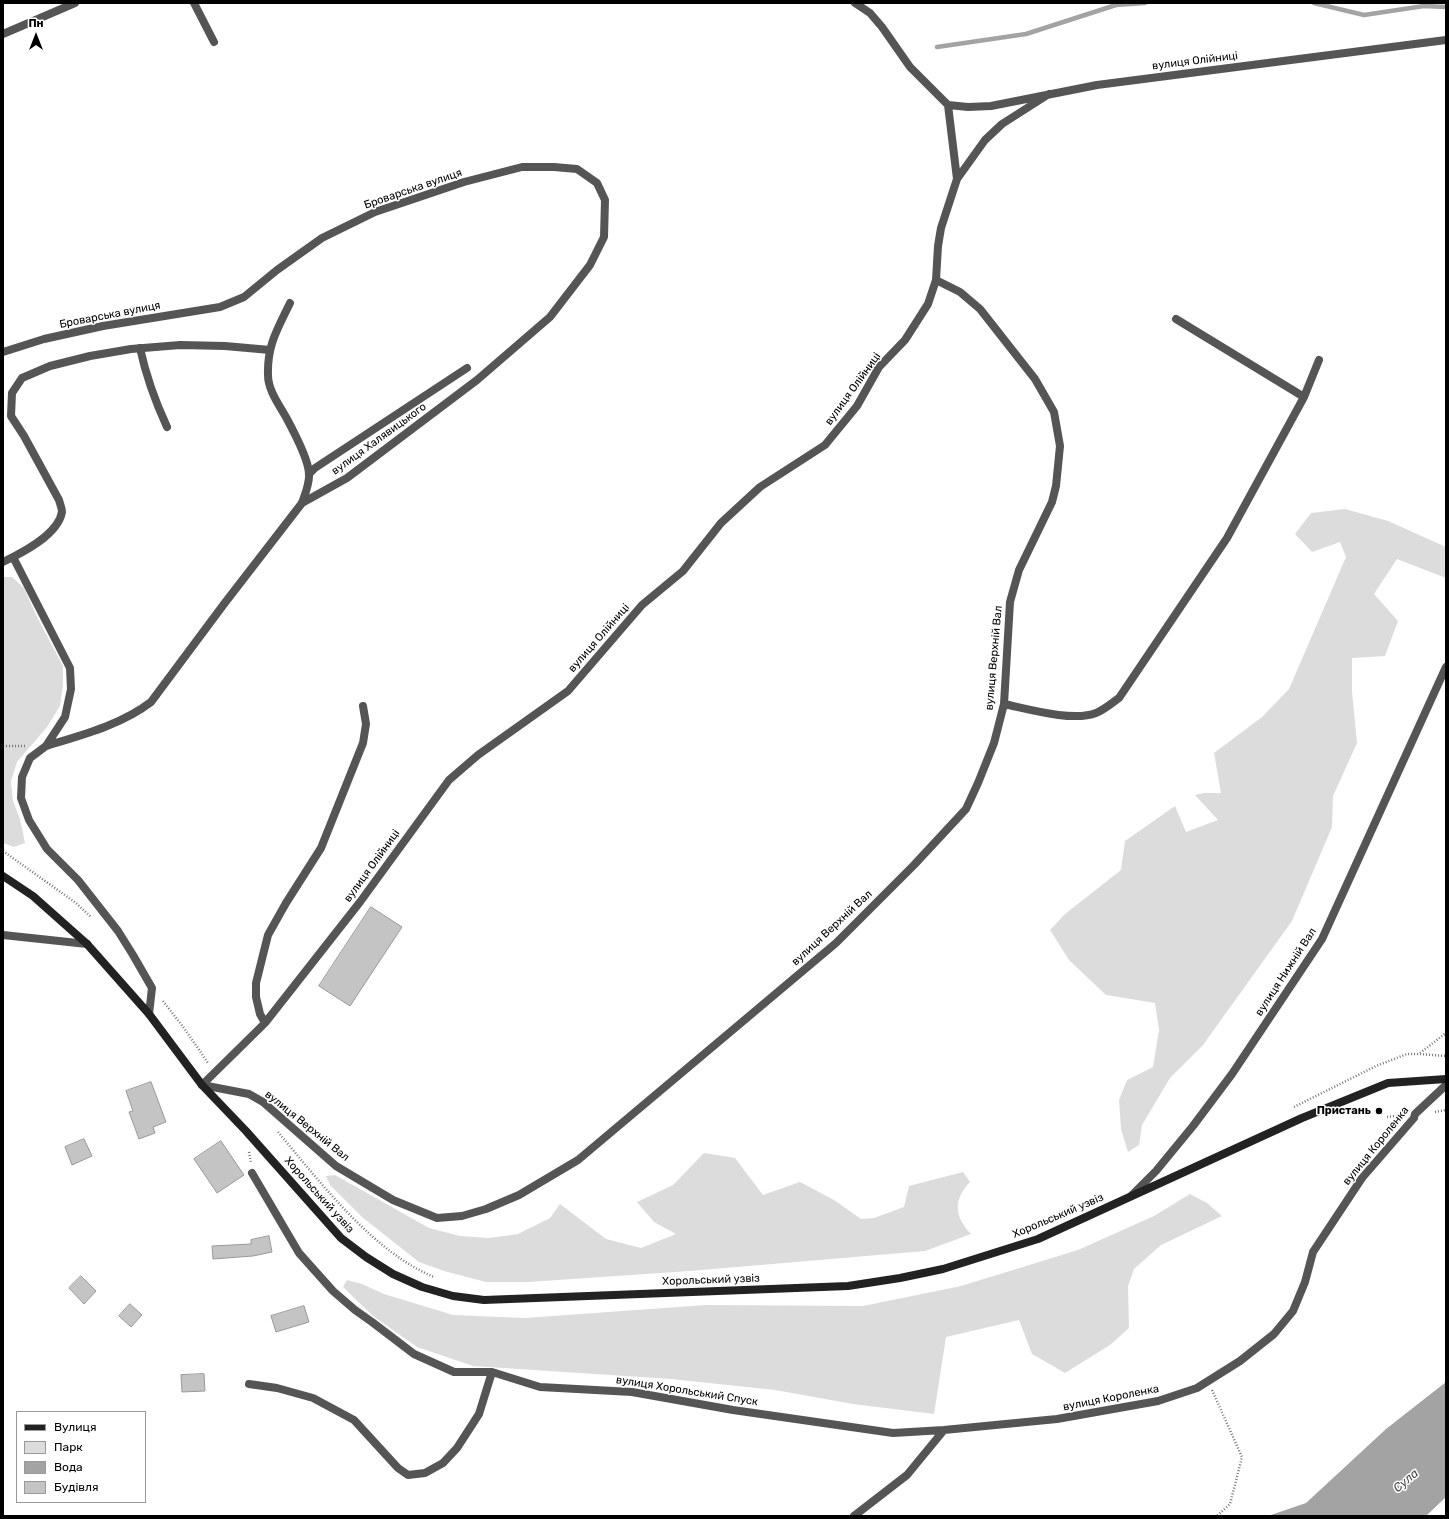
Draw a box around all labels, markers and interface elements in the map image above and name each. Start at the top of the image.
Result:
north arrow [16,16,56,56]
text: Пн [28,17,44,30]
street label: вулиця Олійниці [1151,49,1239,73]
street label: Броварська вулиця [362,166,464,212]
street label: Броварська вулиця [58,299,162,331]
street label: вулиця Олійниці [822,350,884,428]
street label: вулиця Халявицького [329,400,429,478]
street label: вулиця Олійниці [566,601,632,675]
street label: вулиця Верхній Вал [983,605,1005,711]
street label: вулиця Олійниці [341,827,403,905]
street label: вулиця Верхній Вал [789,887,875,969]
street label: вулиця Нижній Вал [1253,925,1319,1019]
street label: вулиця Верхній Вал [262,1088,352,1164]
place label: Пристань [1317,1104,1371,1118]
street label: вулиця Короленка [1340,1104,1412,1188]
marker: Пристань [1374,1106,1384,1116]
street label: Хорольський узвіз [281,1154,357,1236]
street label: Хорольський узвіз [1010,1191,1106,1241]
street label: Хорольський узвіз [662,1272,760,1288]
street label: вулиця Хорольський Спуск [615,1373,759,1409]
street label: вулиця Короленка [1062,1382,1160,1414]
legend [16,1411,146,1503]
text: Вулиця [54,1420,96,1434]
text: Парк [54,1440,83,1454]
text: Вода [54,1460,83,1474]
water label: Сула [1391,1466,1421,1496]
text: Будівля [54,1480,99,1494]

